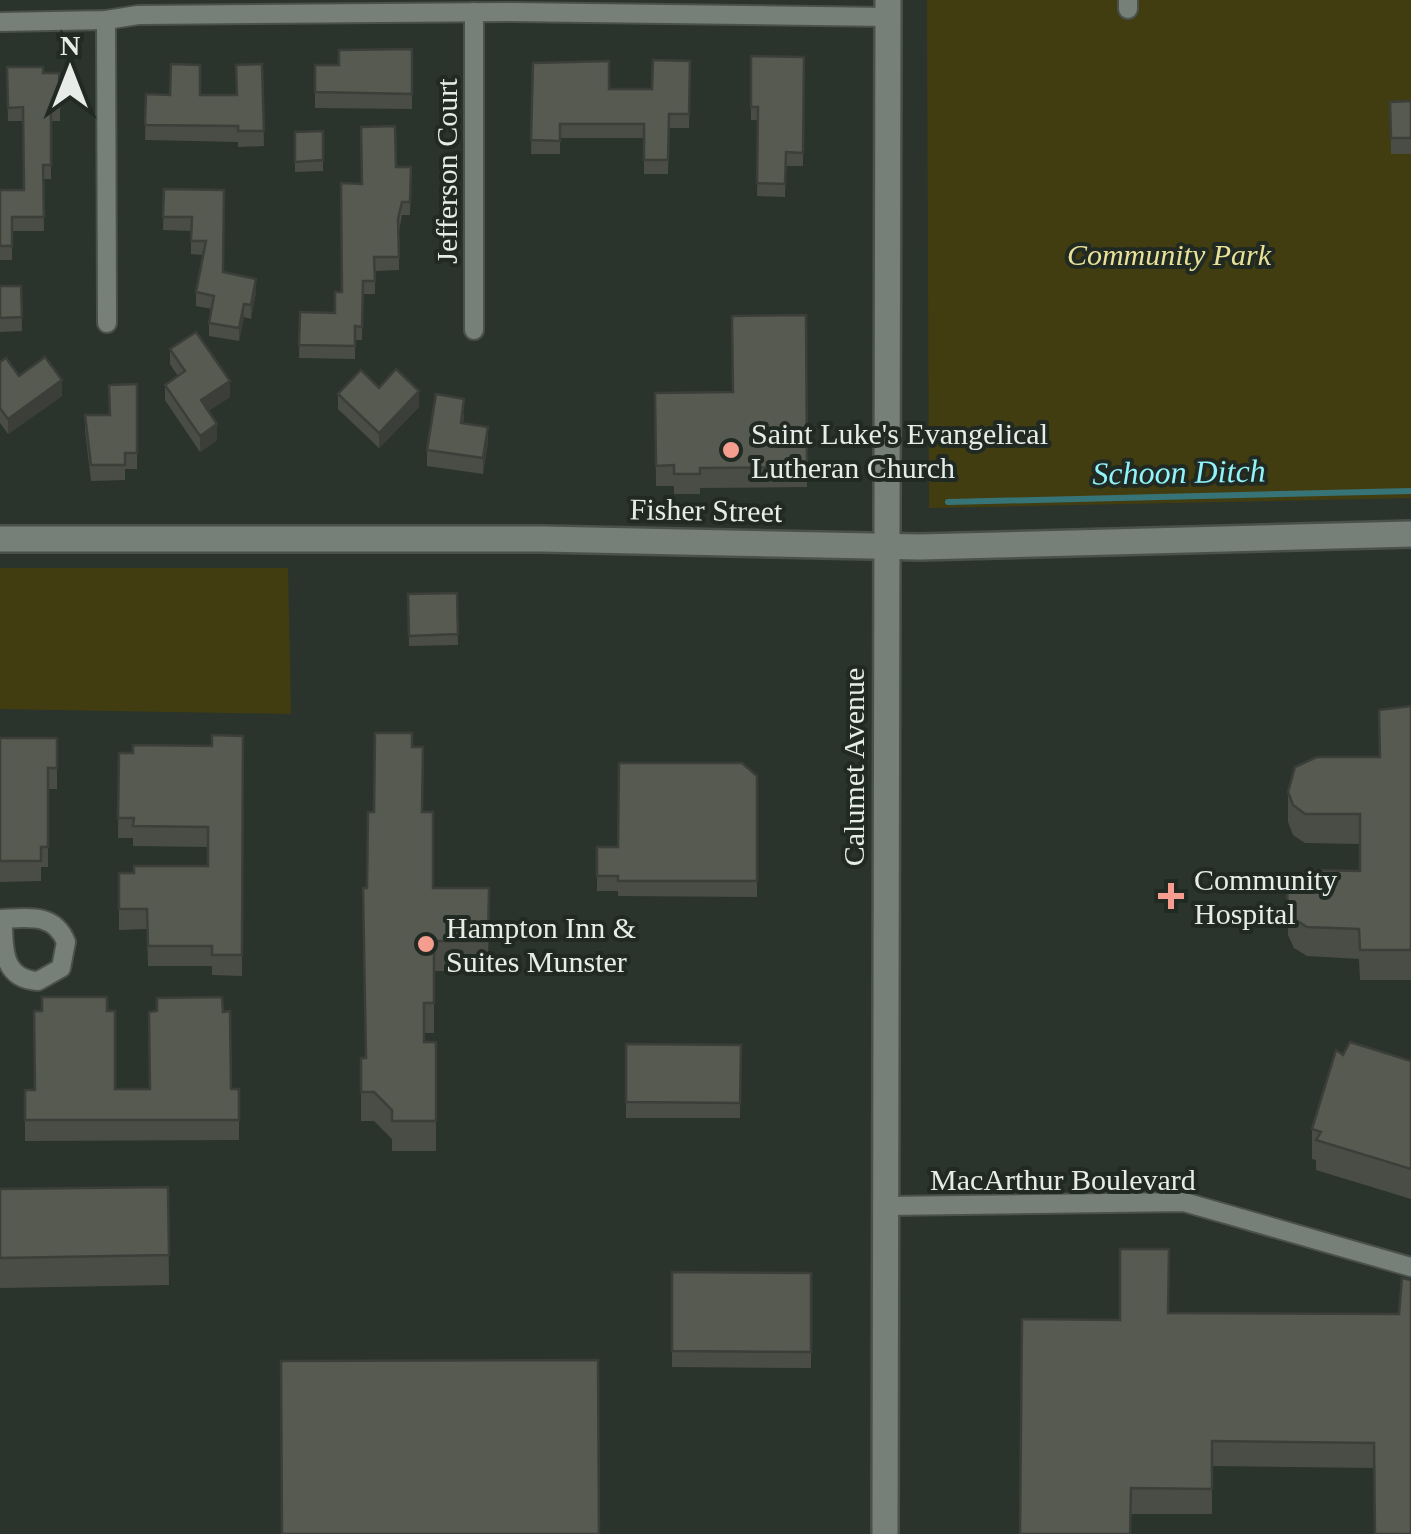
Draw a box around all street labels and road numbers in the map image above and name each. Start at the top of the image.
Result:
street label: Jefferson Court [430,78,463,264]
street label: Fisher Street [629,492,783,528]
street label: Calumet Avenue [837,668,870,866]
street label: MacArthur Boulevard [930,1163,1196,1196]

